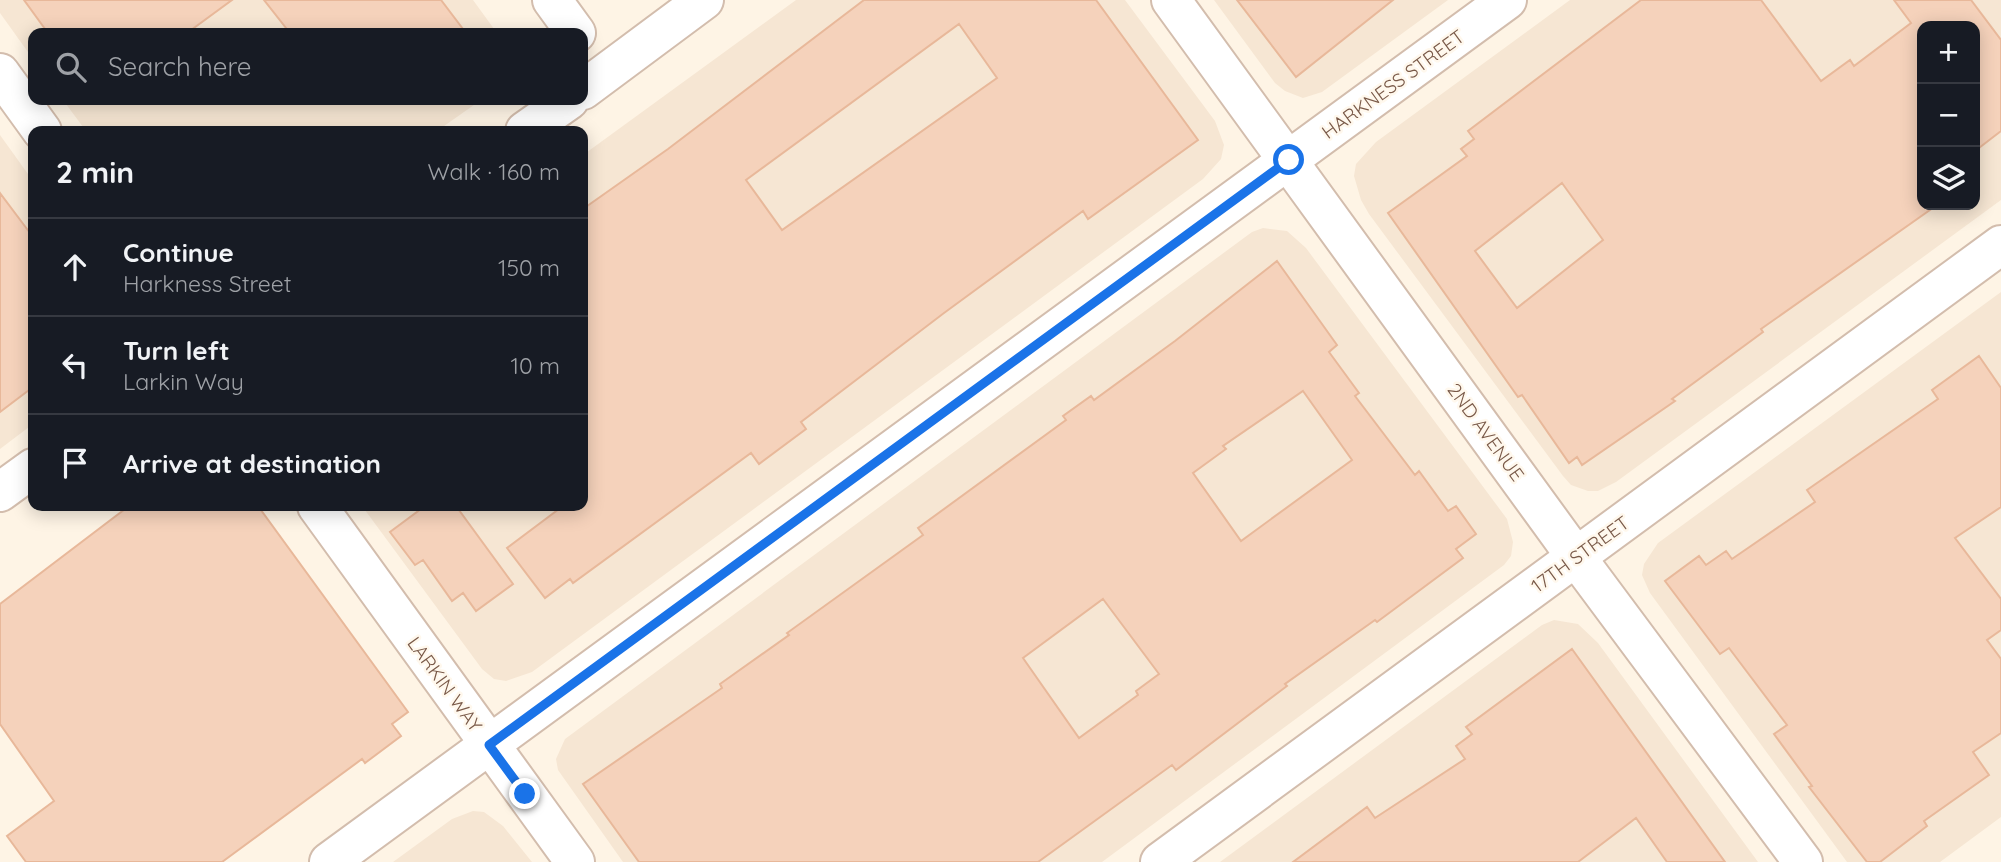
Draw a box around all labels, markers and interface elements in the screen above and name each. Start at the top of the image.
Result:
map controls [1917,21,1980,210]
button: + [1917,21,1980,84]
street label: HARKNESS STREET [1317,24,1469,144]
search box [28,28,588,105]
icon: search [52,48,90,86]
text: Search here [108,50,252,83]
button: − [1917,84,1980,147]
route start [1273,144,1304,175]
button: layers [1917,147,1980,210]
text: 2 min [56,153,134,191]
text: Walk · 160 m [428,157,560,186]
text: Continue [123,236,234,269]
icon: ahead [56,248,94,286]
text: 150 m [498,253,560,282]
text: Harkness Street [123,269,292,298]
text: Turn left [123,334,230,367]
icon: left [56,346,94,384]
text: 10 m [511,351,560,380]
text: Larkin Way [123,367,244,396]
street label: 2ND AVENUE [1442,378,1530,486]
icon: arrive [56,444,94,482]
text: Arrive at destination [123,447,381,480]
street label: 17TH STREET [1526,510,1634,598]
street label: LARKIN WAY [402,632,488,737]
route end [509,778,540,809]

